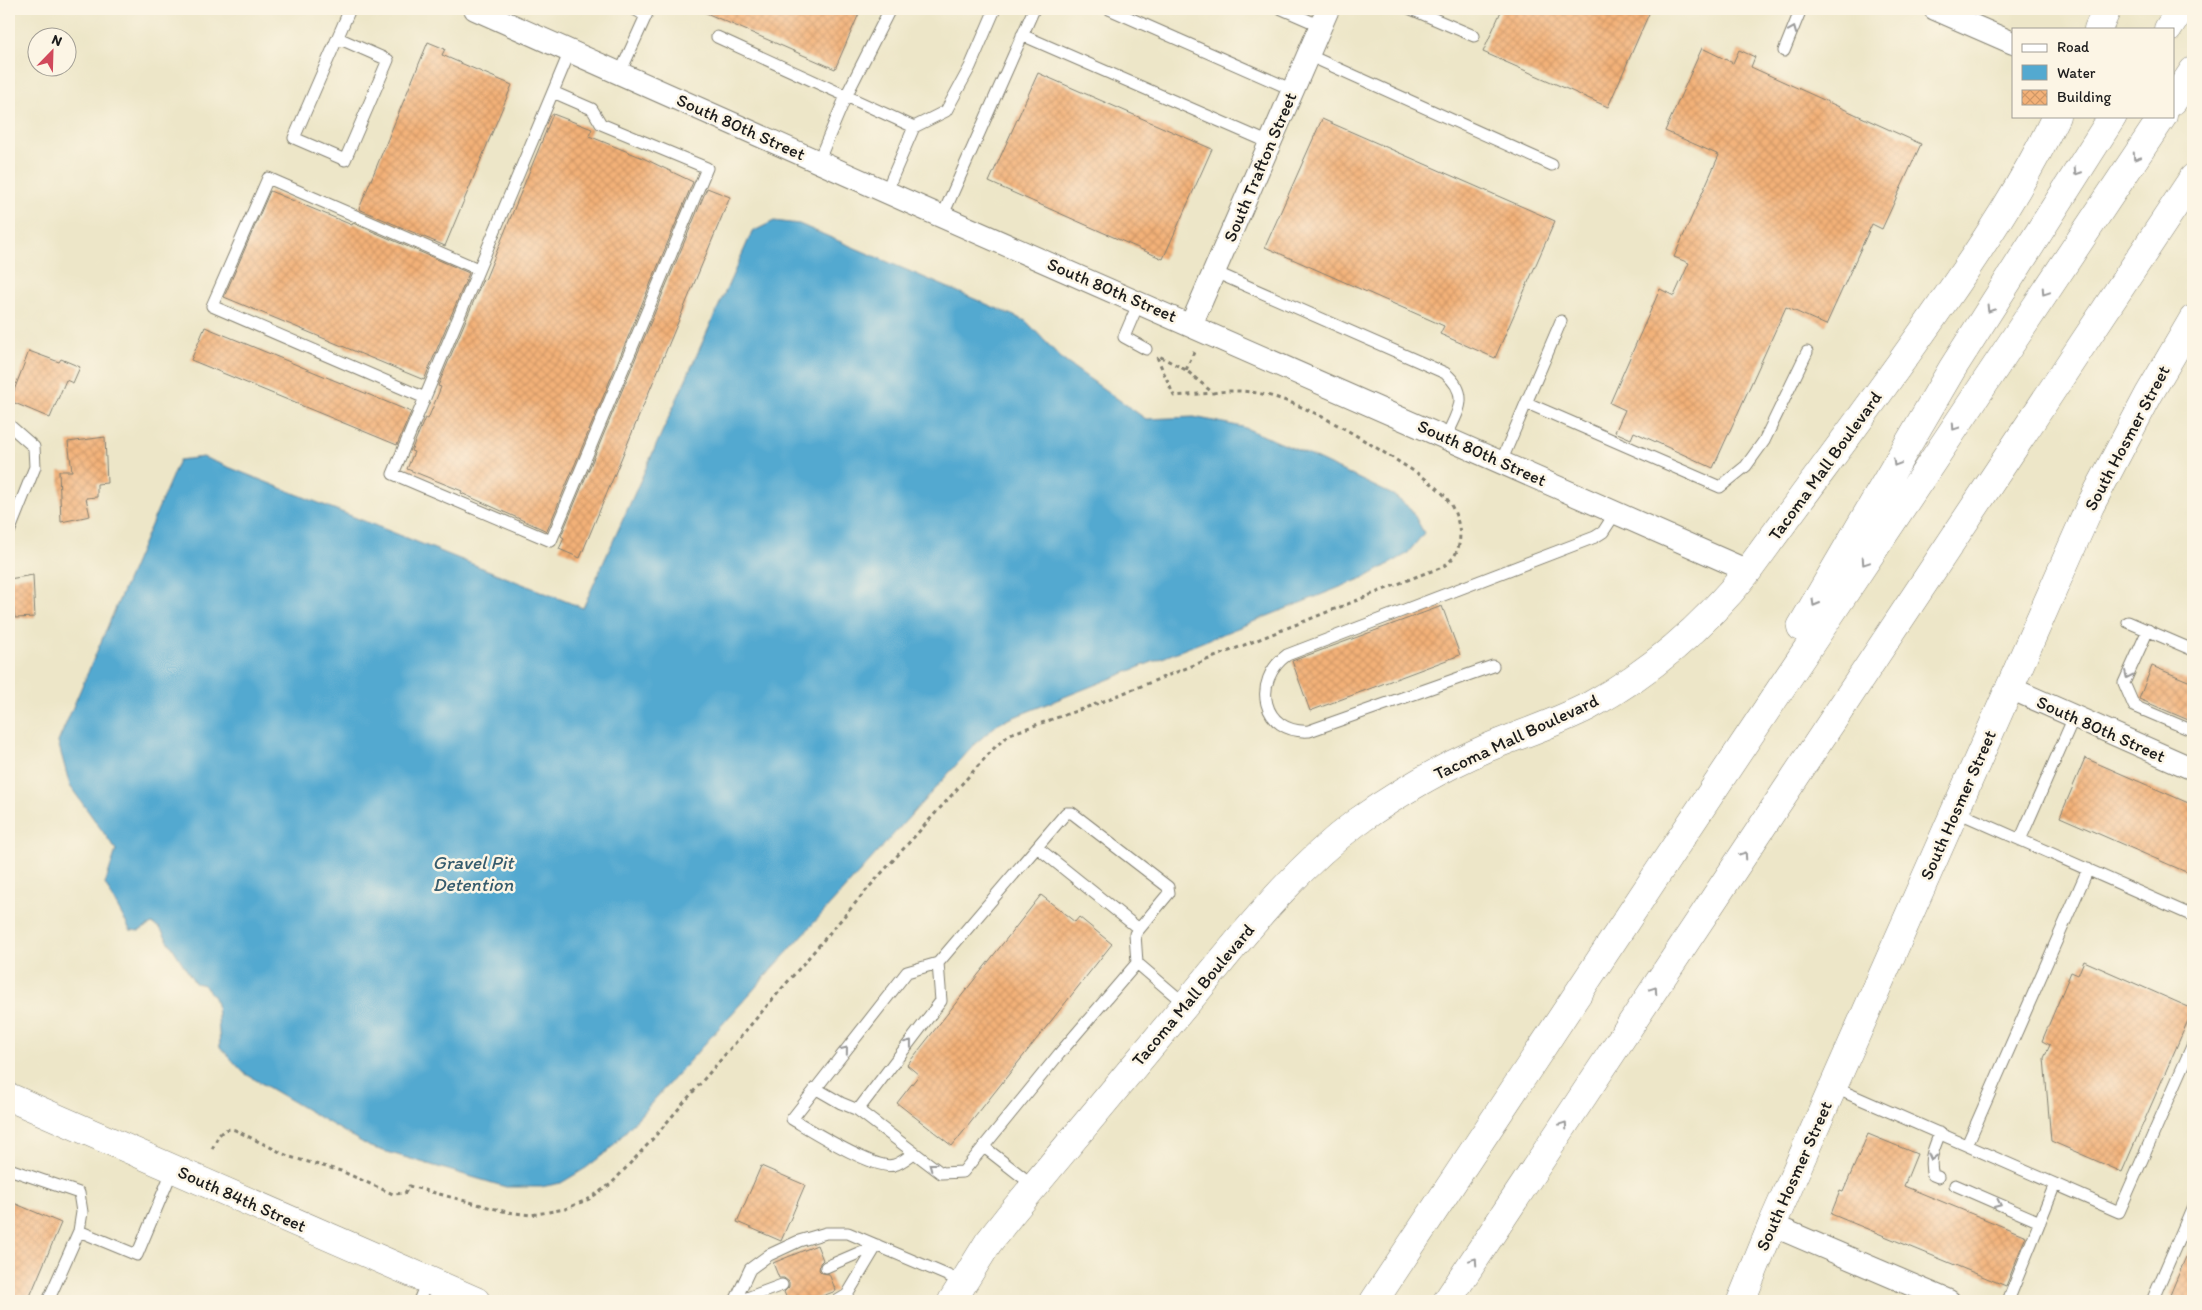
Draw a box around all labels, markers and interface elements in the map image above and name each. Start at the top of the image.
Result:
one-way arrow [1786,26,1797,35]
north arrow [28,28,78,78]
legend [2012,28,2174,118]
text: N [49,31,65,50]
text: Road [2057,38,2090,56]
text: Water [2057,64,2096,82]
text: Building [2057,88,2111,106]
street label: South 80th Street [673,89,809,165]
street label: South Trafton Street [1219,89,1302,245]
one-way arrow [2133,151,2142,161]
one-way arrow [2074,166,2083,176]
street label: South 80th Street [1044,253,1180,327]
one-way arrow [2042,287,2052,296]
one-way arrow [1986,304,1996,313]
street label: South Hosmer Street [2079,361,2175,514]
street label: Tacoma Mall Boulevard [1763,387,1887,545]
street label: South 80th Street [1414,415,1550,491]
one-way arrow [1952,421,1961,431]
one-way arrow [1893,457,1903,466]
one-way arrow [1862,556,1871,566]
one-way arrow [1811,598,1821,607]
one-way arrow [2124,669,2134,678]
street label: Tacoma Mall Boulevard [1430,689,1602,785]
street label: South 80th Street [2033,691,2169,767]
street label: South Hosmer Street [1915,727,2001,883]
water label: Gravel Pit Detention [433,851,515,896]
one-way arrow [1737,851,1747,860]
street label: Tacoma Mall Boulevard [1127,919,1259,1071]
one-way arrow [1647,986,1657,995]
one-way arrow [903,1040,911,1049]
one-way arrow [839,1046,848,1055]
street label: South Hosmer Street [1751,1098,1837,1254]
one-way arrow [1557,1122,1567,1131]
one-way arrow [1927,1152,1938,1161]
street label: South 84th Street [174,1161,310,1237]
one-way arrow [928,1163,938,1172]
one-way arrow [1993,1197,2002,1208]
one-way arrow [1467,1257,1477,1266]

